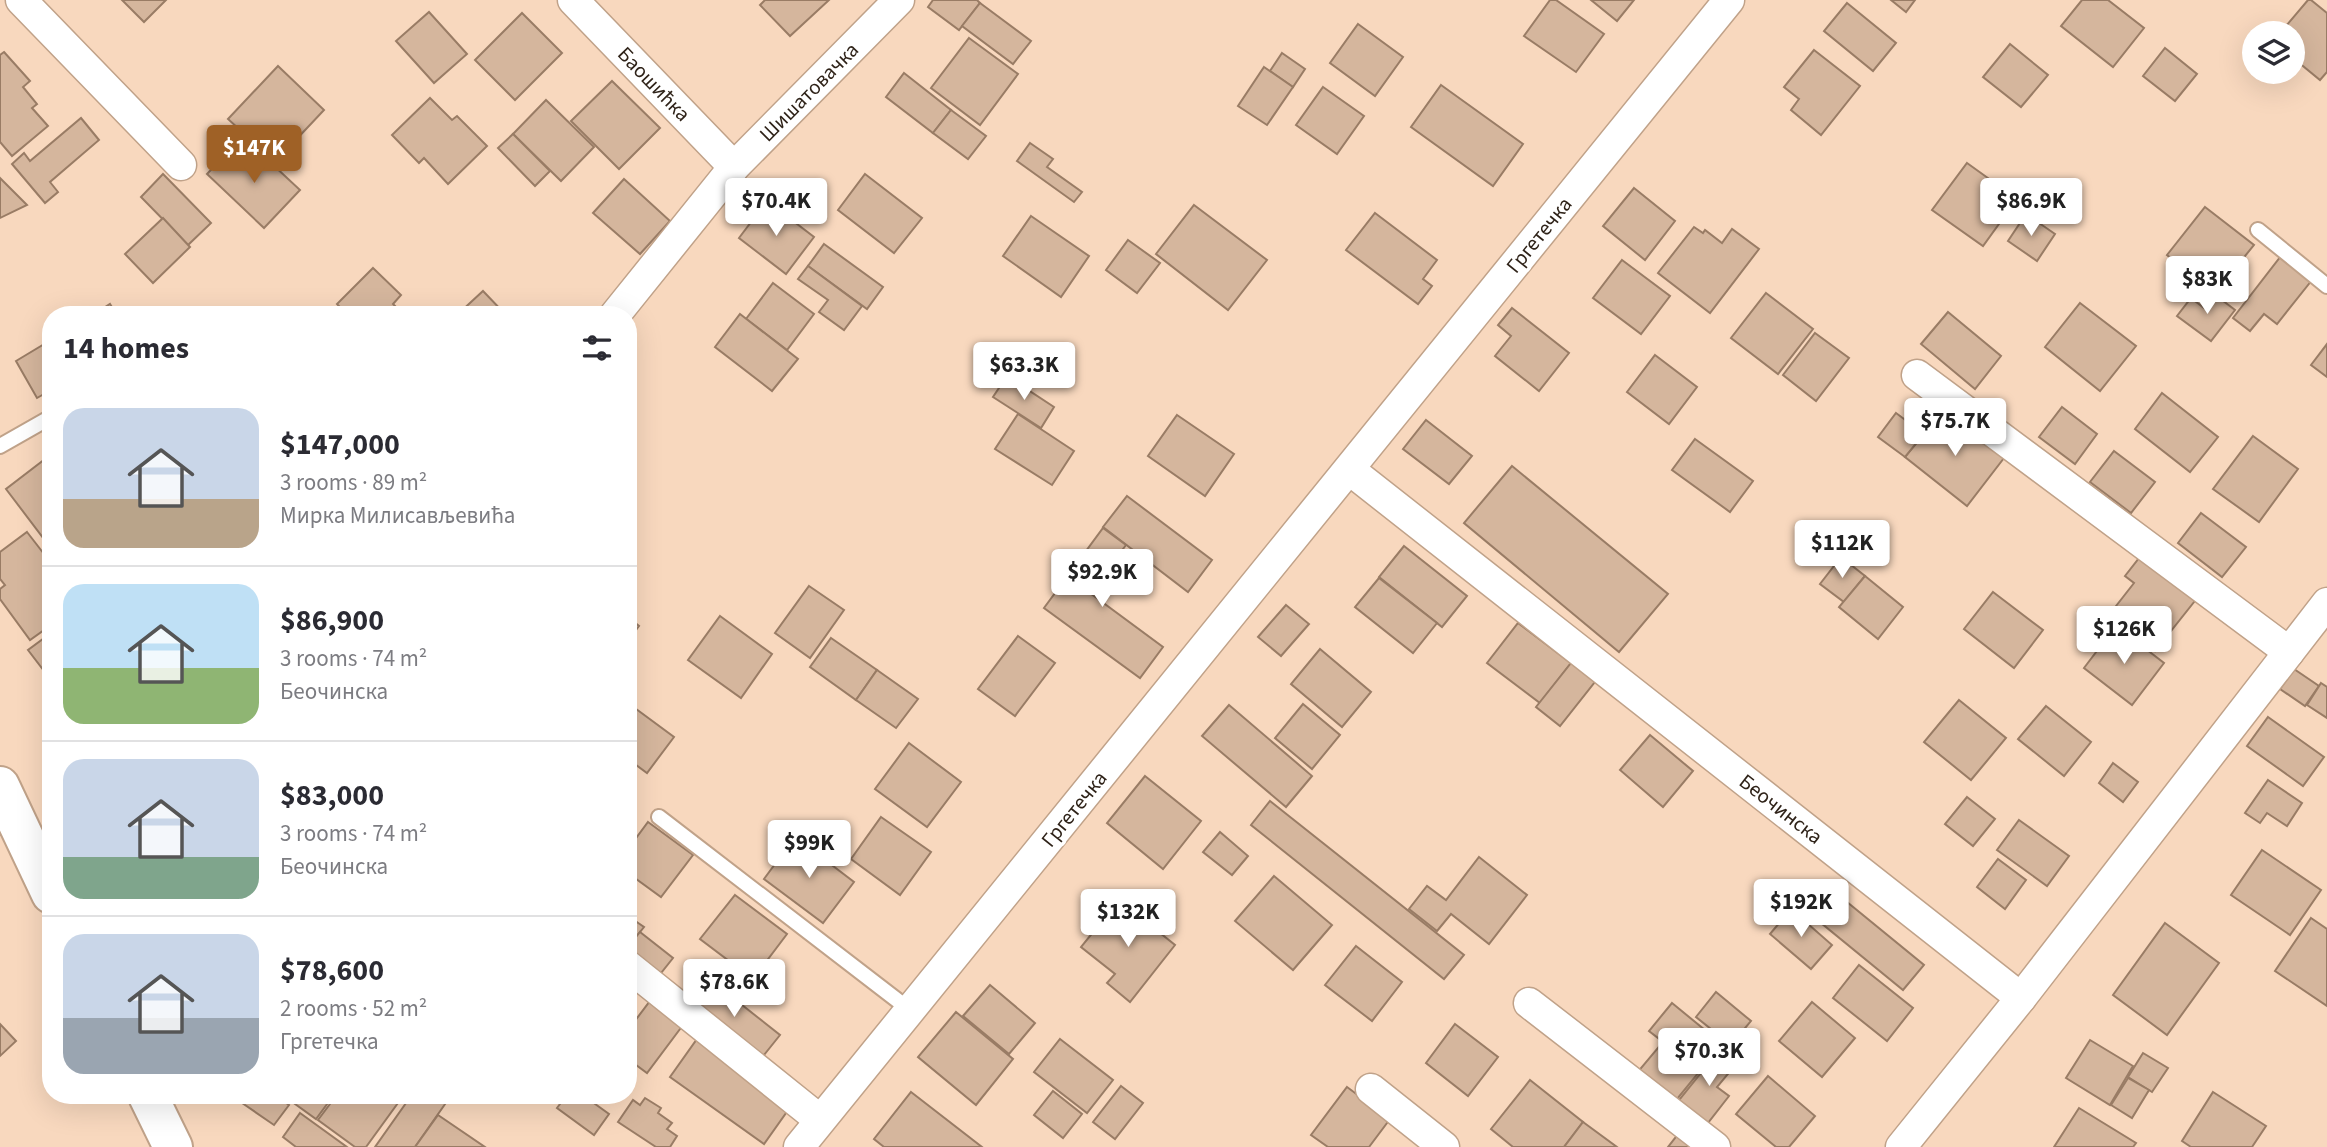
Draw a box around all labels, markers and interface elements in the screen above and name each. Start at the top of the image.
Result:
map controls [2242,21,2305,84]
button: layers [2242,21,2305,84]
street label: Шишатовачка [752,35,866,149]
street label: Баошићка [611,40,697,128]
pin: $147K [205,125,303,185]
text: $147K [223,131,285,164]
pin: $70.4K [719,178,833,238]
pin: $86.9K [1974,178,2088,238]
text: $70.4K [741,184,811,217]
text: $86.9K [1996,184,2066,217]
street label: Гргетечка [1499,191,1579,279]
pin: $83K [2166,256,2248,316]
text: $83K [2182,262,2232,295]
text: 14 homes [63,327,189,370]
icon: filters [578,329,616,367]
pin: $63.3K [967,342,1081,402]
text: $63.3K [989,348,1059,381]
pin: $75.7K [1898,398,2012,458]
text: $75.7K [1920,404,1990,437]
text: $147,000 [280,423,400,466]
icon: home [119,436,203,520]
text: 3 rooms · 89 m² [280,466,427,499]
text: Мирка Милисављевића [280,499,515,532]
pin: $112K [1793,520,1891,580]
text: $112K [1811,526,1873,559]
pin: $92.9K [1045,550,1159,609]
text: $92.9K [1067,555,1137,588]
text: $86,900 [280,599,384,642]
pin: $126K [2075,606,2173,666]
icon: home [119,612,203,696]
text: $126K [2093,612,2155,645]
text: 3 rooms · 74 m² [280,642,427,675]
text: Беочинска [280,675,388,708]
street label: Гргетечка [1034,765,1114,853]
street label: Беочинска [1733,767,1829,851]
text: $83,000 [280,774,384,817]
icon: home [119,787,203,871]
text: 3 rooms · 74 m² [280,817,427,850]
pin: $99K [768,820,850,880]
text: $99K [784,826,834,859]
text: Беочинска [280,850,388,883]
pin: $192K [1752,880,1850,939]
text: $192K [1770,885,1832,918]
pin: $132K [1079,890,1177,949]
text: $132K [1097,895,1159,928]
text: $78,600 [280,949,384,992]
pin: $78.6K [677,960,791,1019]
icon: home [119,962,203,1046]
text: $78.6K [699,965,769,998]
text: 2 rooms · 52 m² [280,992,427,1025]
text: Гргетечка [280,1025,379,1058]
pin: $70.3K [1652,1028,1766,1088]
text: $70.3K [1674,1034,1744,1067]

